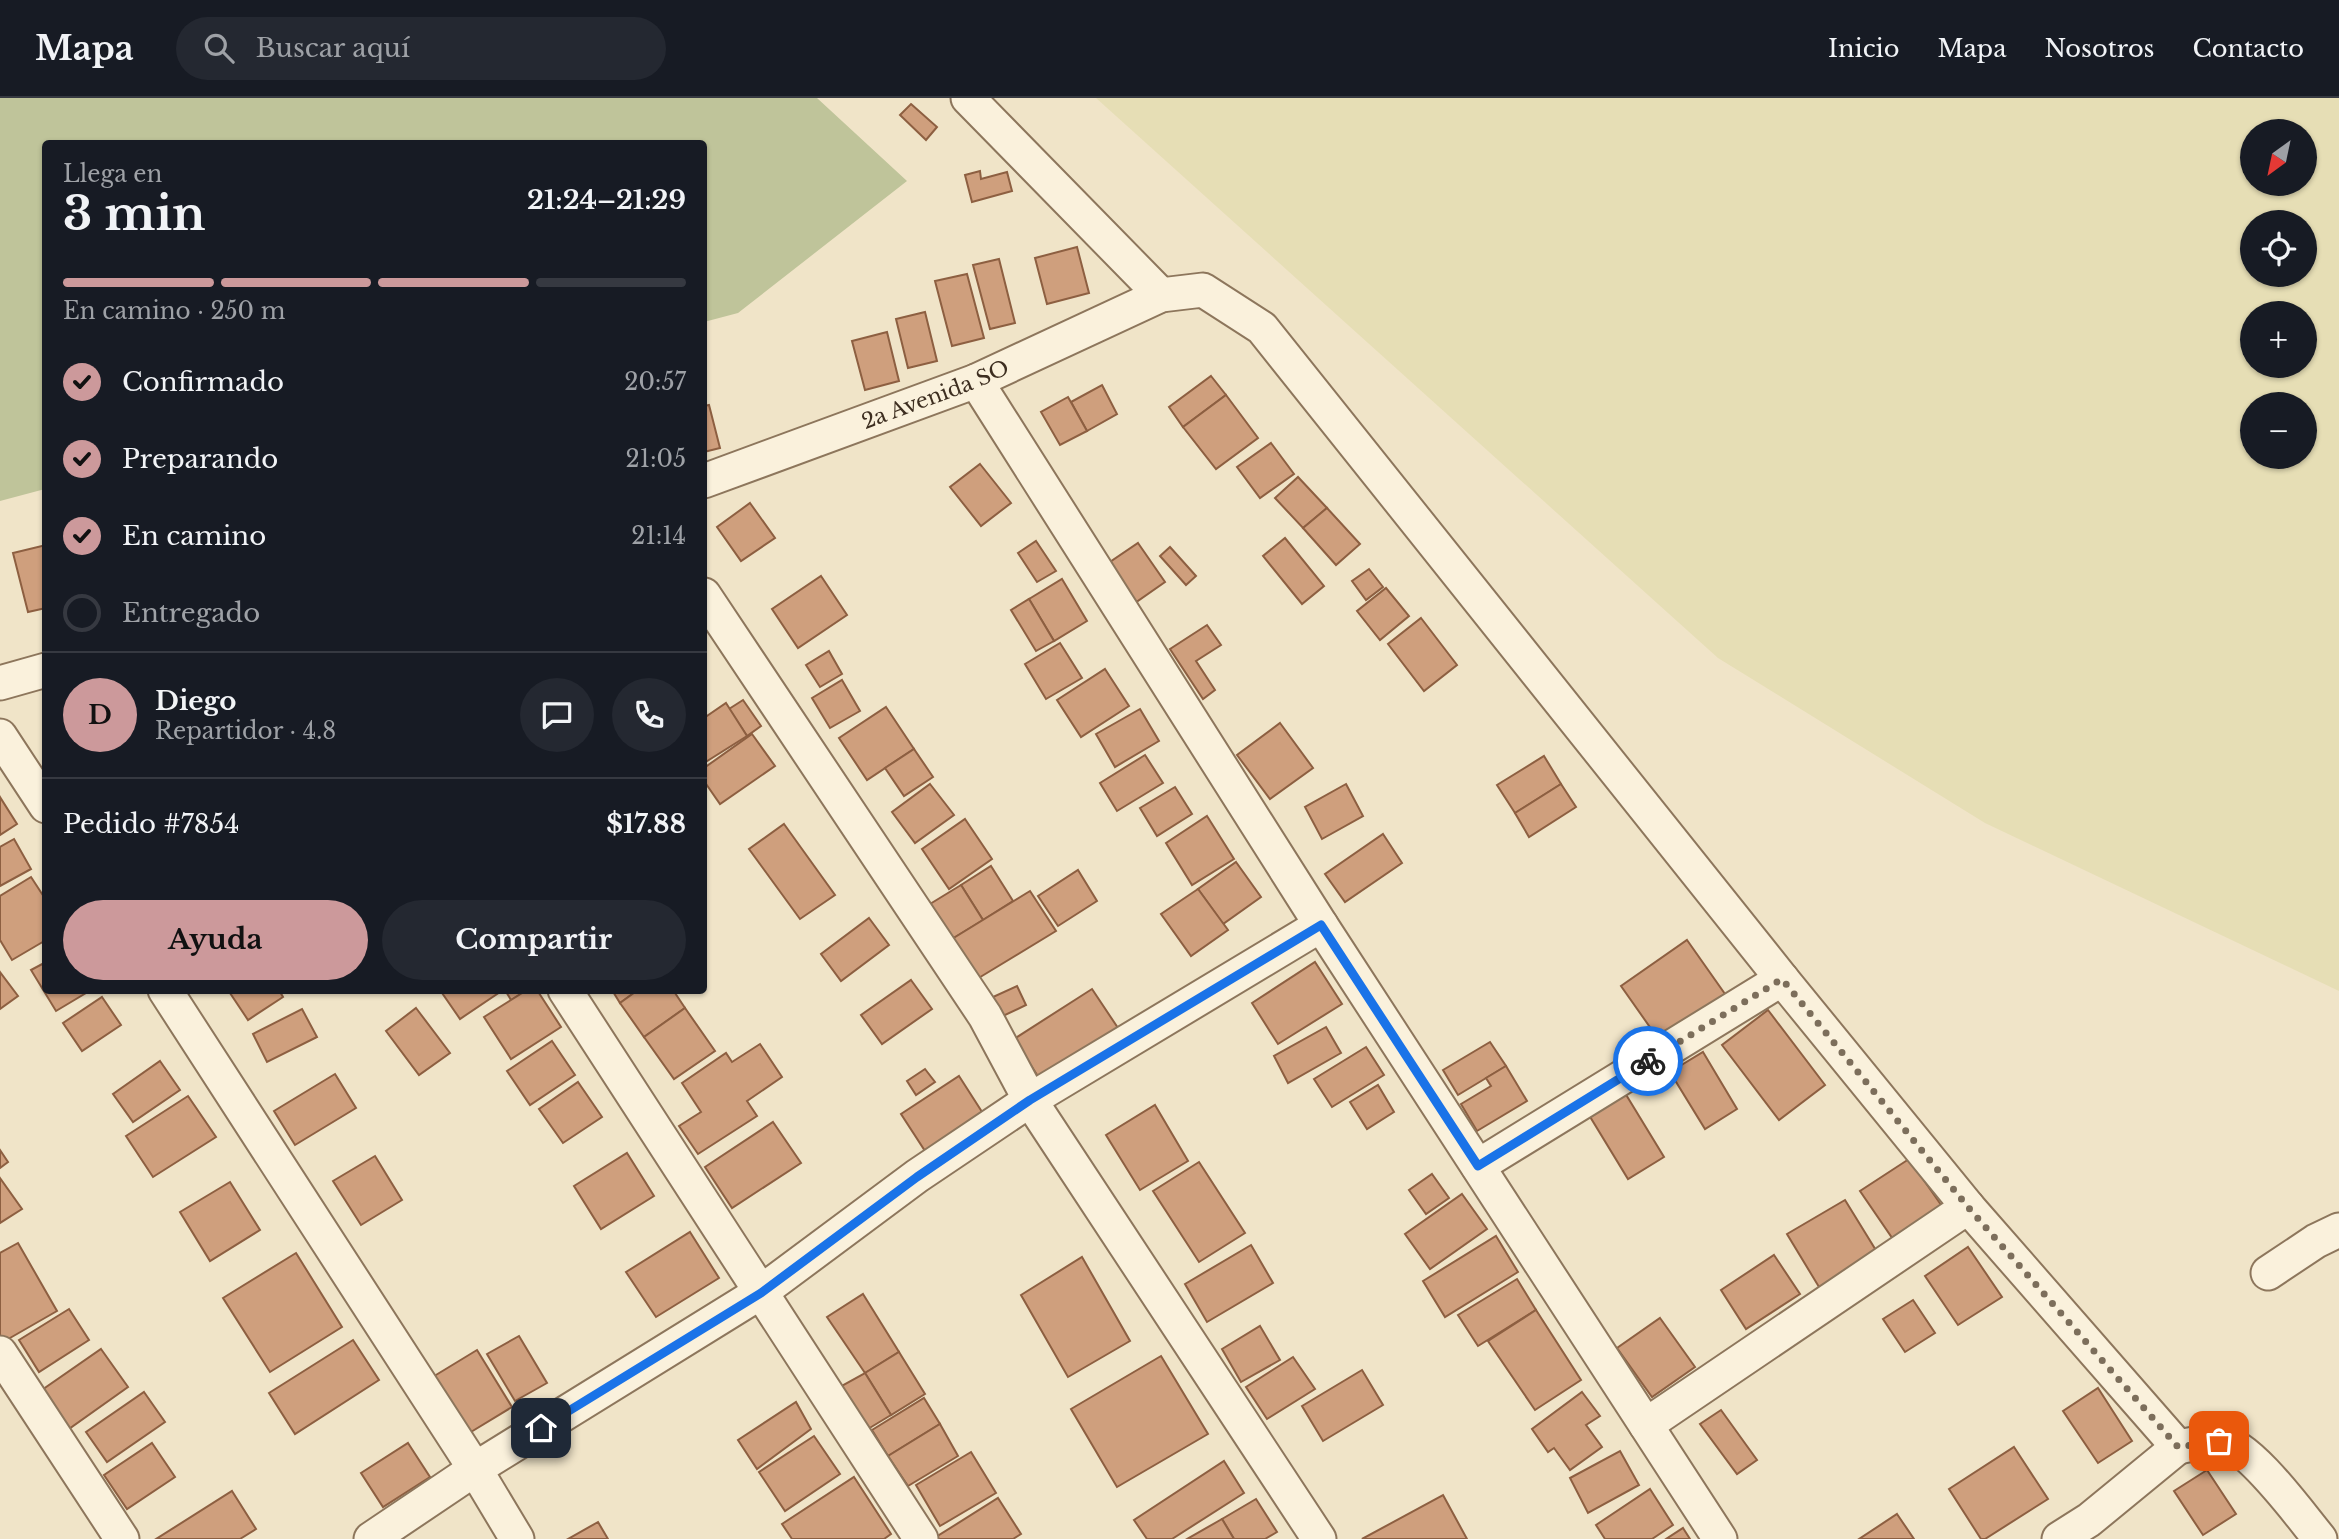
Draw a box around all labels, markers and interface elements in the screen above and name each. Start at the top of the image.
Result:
search box [176,17,666,80]
text: Mapa [35,28,134,69]
icon: search [200,29,238,67]
text: Buscar aquí [256,32,410,64]
text: Inicio [1828,34,1899,63]
text: Mapa [1937,34,2006,63]
text: Nosotros [2044,34,2155,63]
text: Contacto [2193,34,2304,63]
north arrow [2240,119,2317,196]
map controls [2240,119,2317,469]
text: Llega en [63,160,162,188]
text: 21:24–21:29 [527,184,686,216]
text: 3 min [63,185,205,242]
button: locate [2240,210,2317,287]
text: En camino · 250 m [63,297,285,325]
button: + [2240,301,2317,378]
street label: 2a Avenida SO [858,354,1013,435]
icon: check [63,363,101,401]
text: Confirmado [122,366,284,398]
text: 20:57 [624,368,686,396]
button: − [2240,392,2317,469]
icon: check [63,440,101,478]
text: Preparando [122,443,278,475]
text: 21:05 [626,445,686,473]
icon: check [63,517,101,555]
text: En camino [122,520,266,552]
text: 21:14 [631,522,686,550]
text: Entregado [122,597,260,629]
button: chat [520,678,594,752]
button: phone [612,678,686,752]
text: Diego [155,685,236,717]
text: D [88,699,112,731]
text: Repartidor · 4.8 [155,717,336,745]
text: Pedido #7854 [63,808,240,840]
text: $17.88 [606,808,686,840]
button: Ayuda [63,900,368,980]
button: Compartir [382,900,686,980]
courier [1613,1026,1683,1096]
icon: bike [1629,1042,1667,1080]
pin [511,1398,571,1458]
icon: home [522,1409,560,1447]
pin [2189,1411,2249,1471]
icon: bag [2200,1422,2238,1460]

